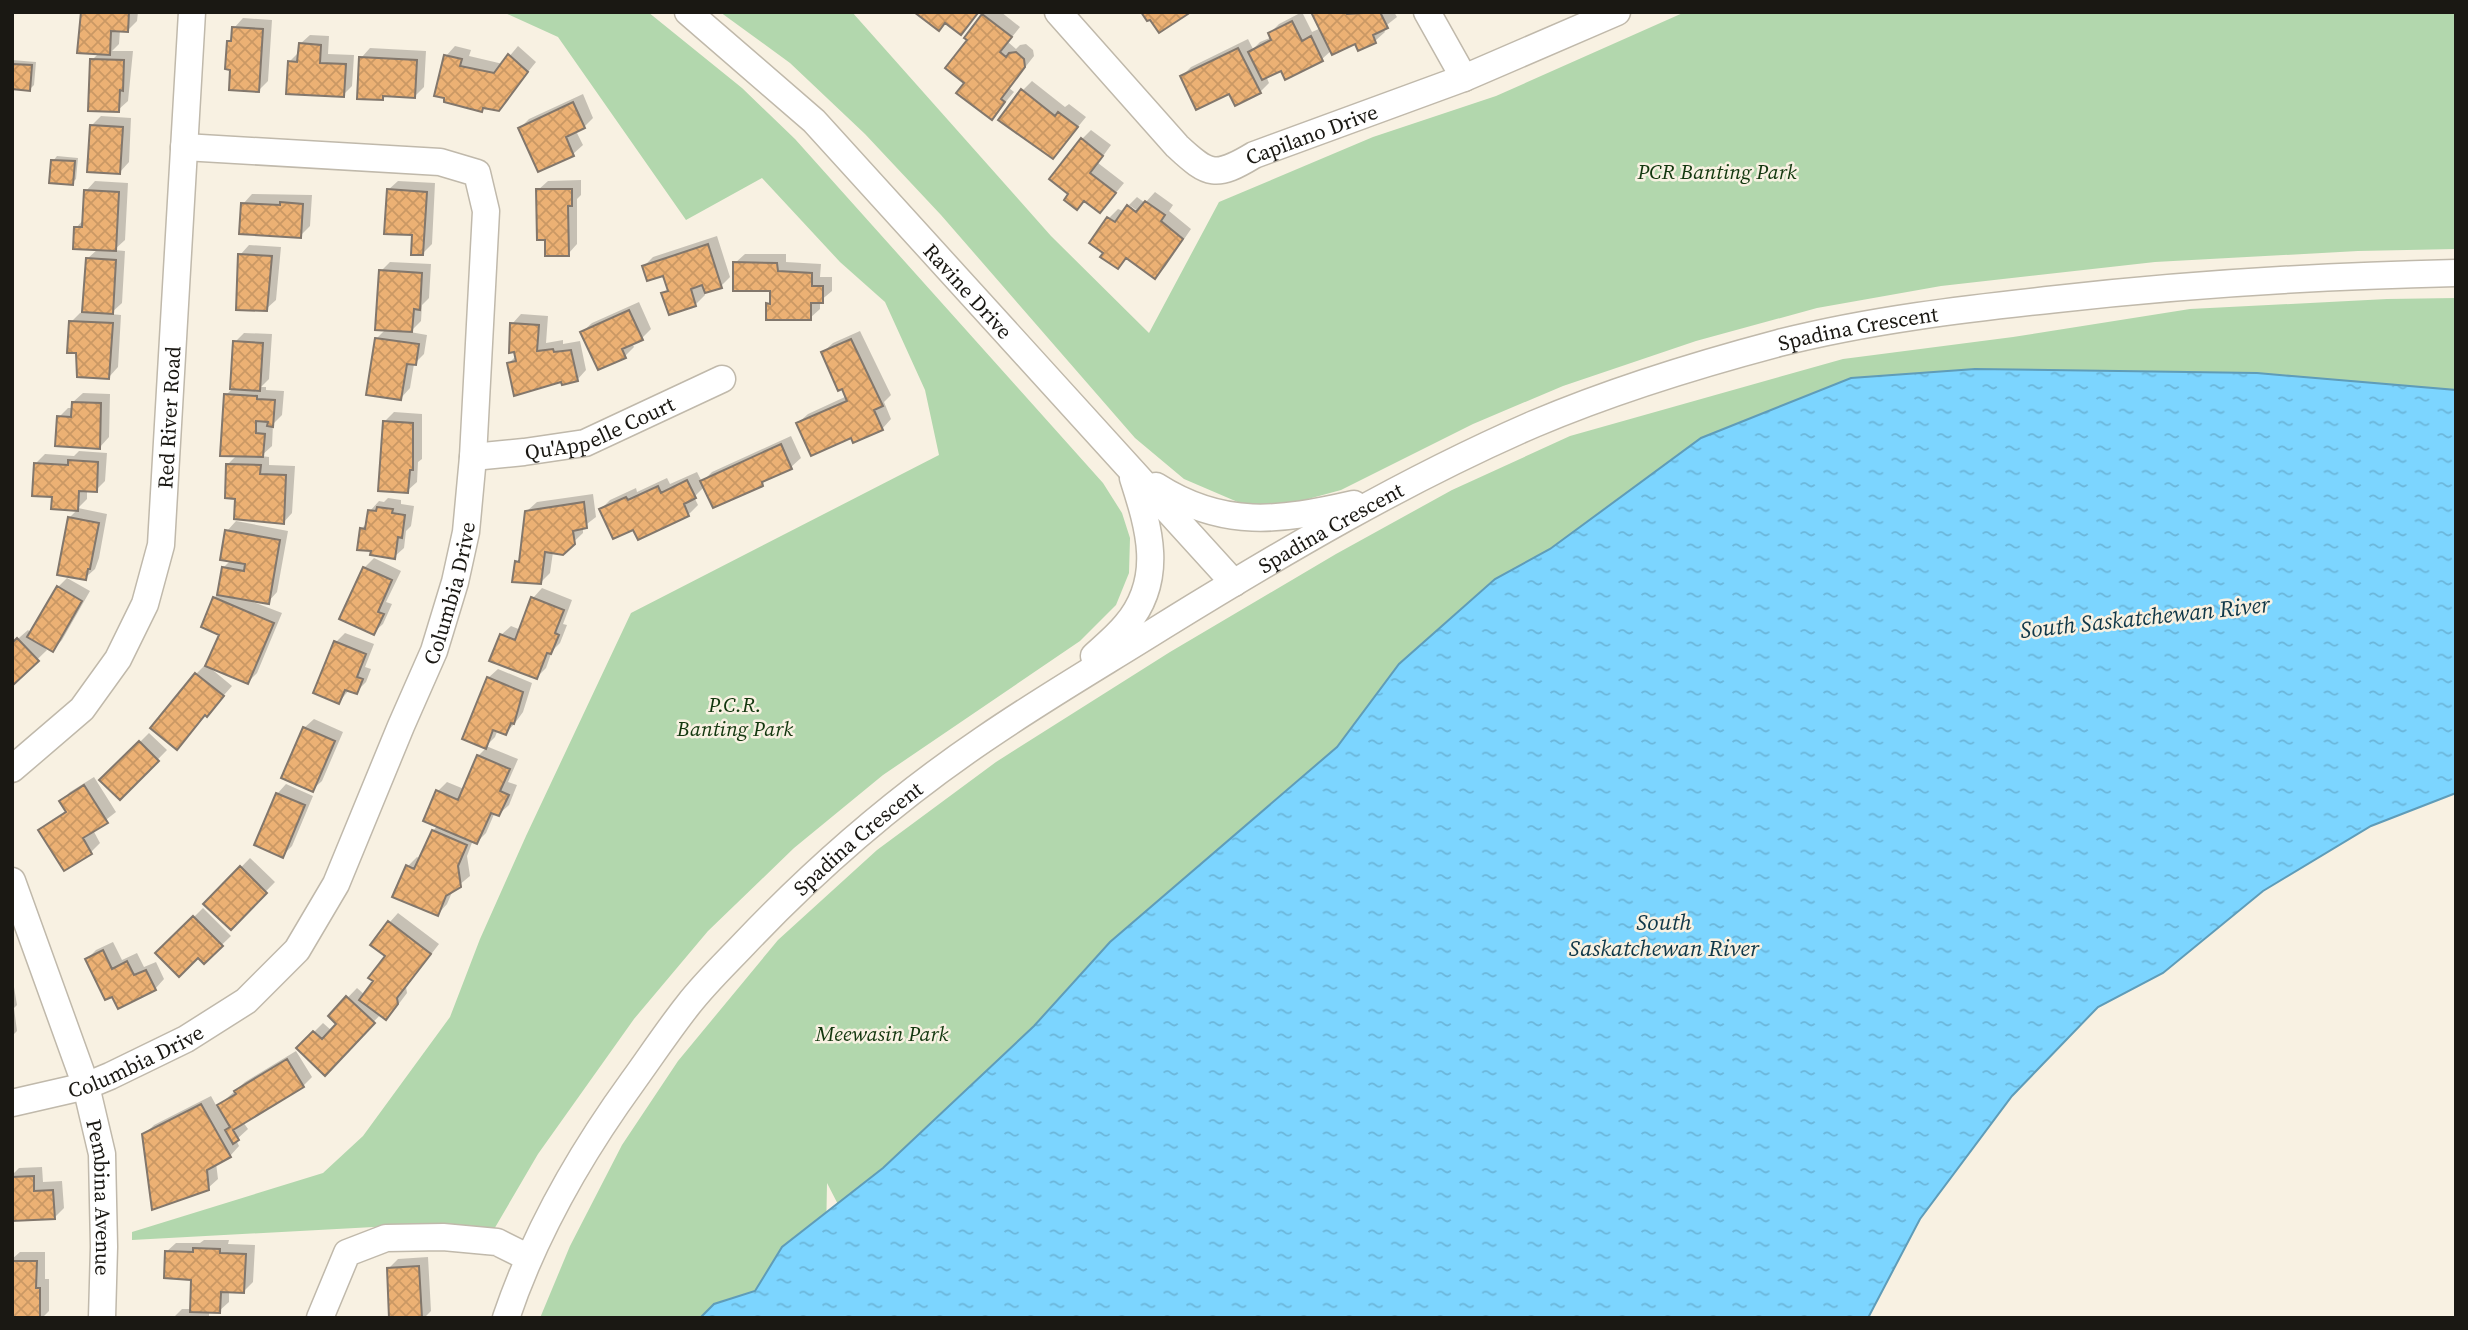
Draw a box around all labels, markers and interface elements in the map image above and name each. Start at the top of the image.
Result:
street label: Capilano Drive [1240,96,1382,172]
park label: PCR Banting Park [1636,157,1797,186]
street label: Ravine Drive [917,237,1019,345]
street label: Spadina Crescent [1775,299,1940,357]
street label: Red River Road [150,345,187,490]
street label: Qu'Appelle Court [523,389,679,466]
street label: Spadina Crescent [1253,475,1408,580]
street label: Columbia Drive [415,521,481,669]
water label: South Saskatchewan River [2018,588,2272,646]
park label: P.C.R. Banting Park [676,690,793,743]
street label: Spadina Crescent [786,774,928,902]
water label: South Saskatchewan River [1569,906,1760,964]
street label: Columbia Drive [65,1017,209,1104]
park label: Meewasin Park [815,1019,949,1048]
street label: Pembina Avenue [80,1116,119,1276]

